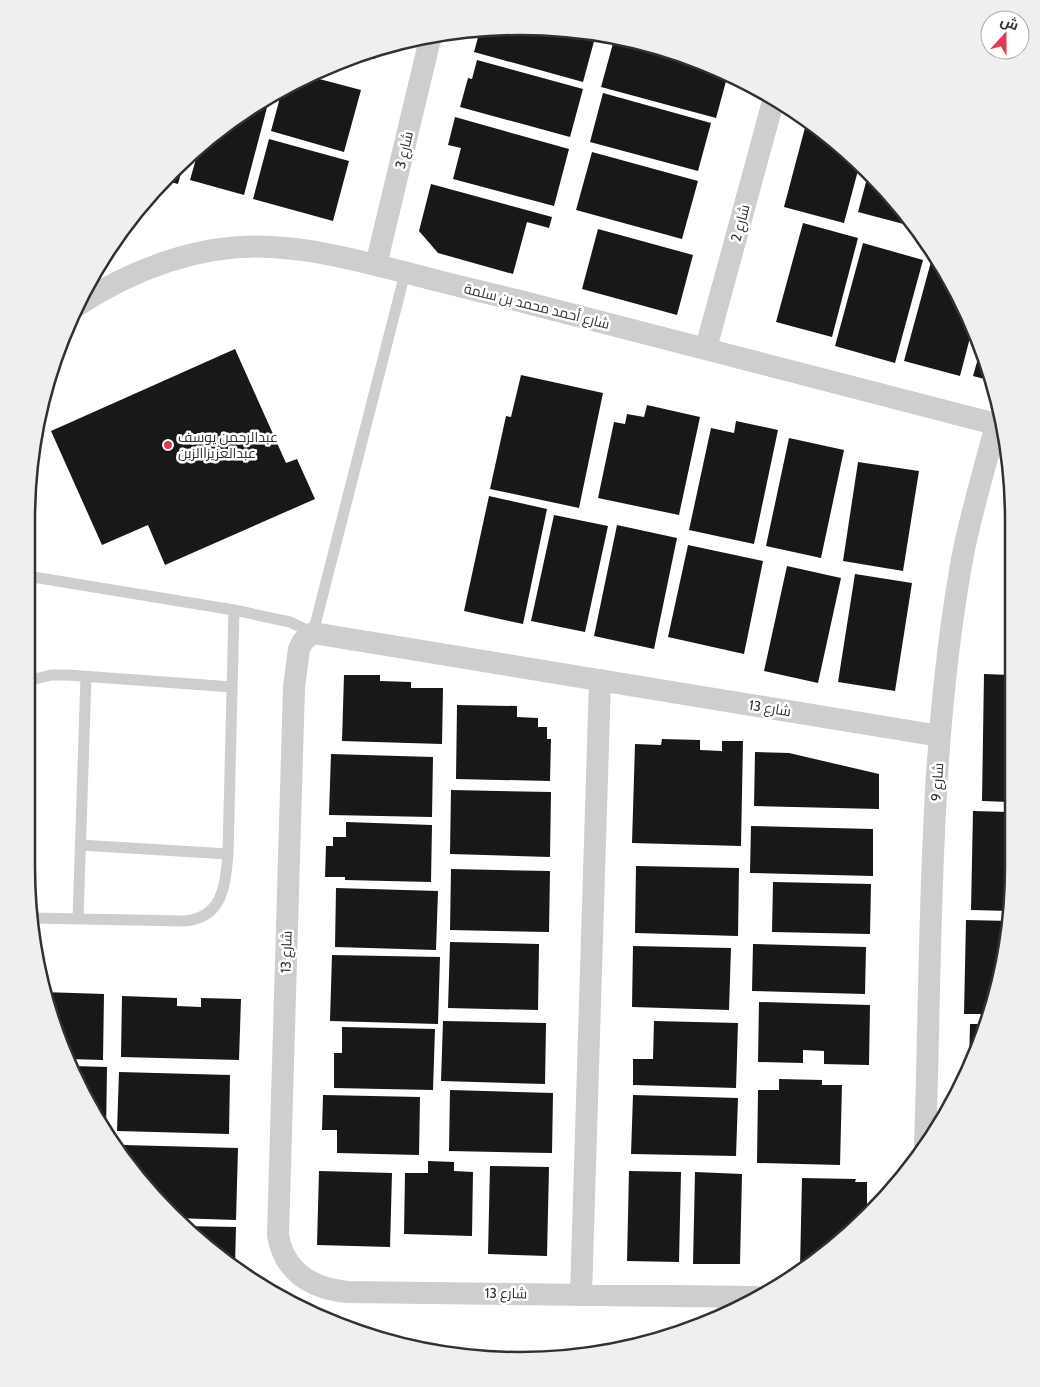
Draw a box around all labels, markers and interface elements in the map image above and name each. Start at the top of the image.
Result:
north arrow [980,10,1030,60]
text: ش [998,11,1021,34]
street label: شارع 3 [391,130,417,170]
street label: شارع 2 [726,202,754,244]
street label: شارع أحمد محمد بن سلمة [462,279,612,333]
place label: عبدالرحمن يوسف عبدالعزيز الزبن [178,428,278,462]
marker: عبدالرحمن يوسف عبدالعزيز الزبن [162,439,174,451]
street label: شارع 13 [748,696,792,720]
street label: شارع 9 [927,762,947,802]
street label: شارع 13 [276,930,296,974]
street label: شارع 13 [485,1284,527,1302]

